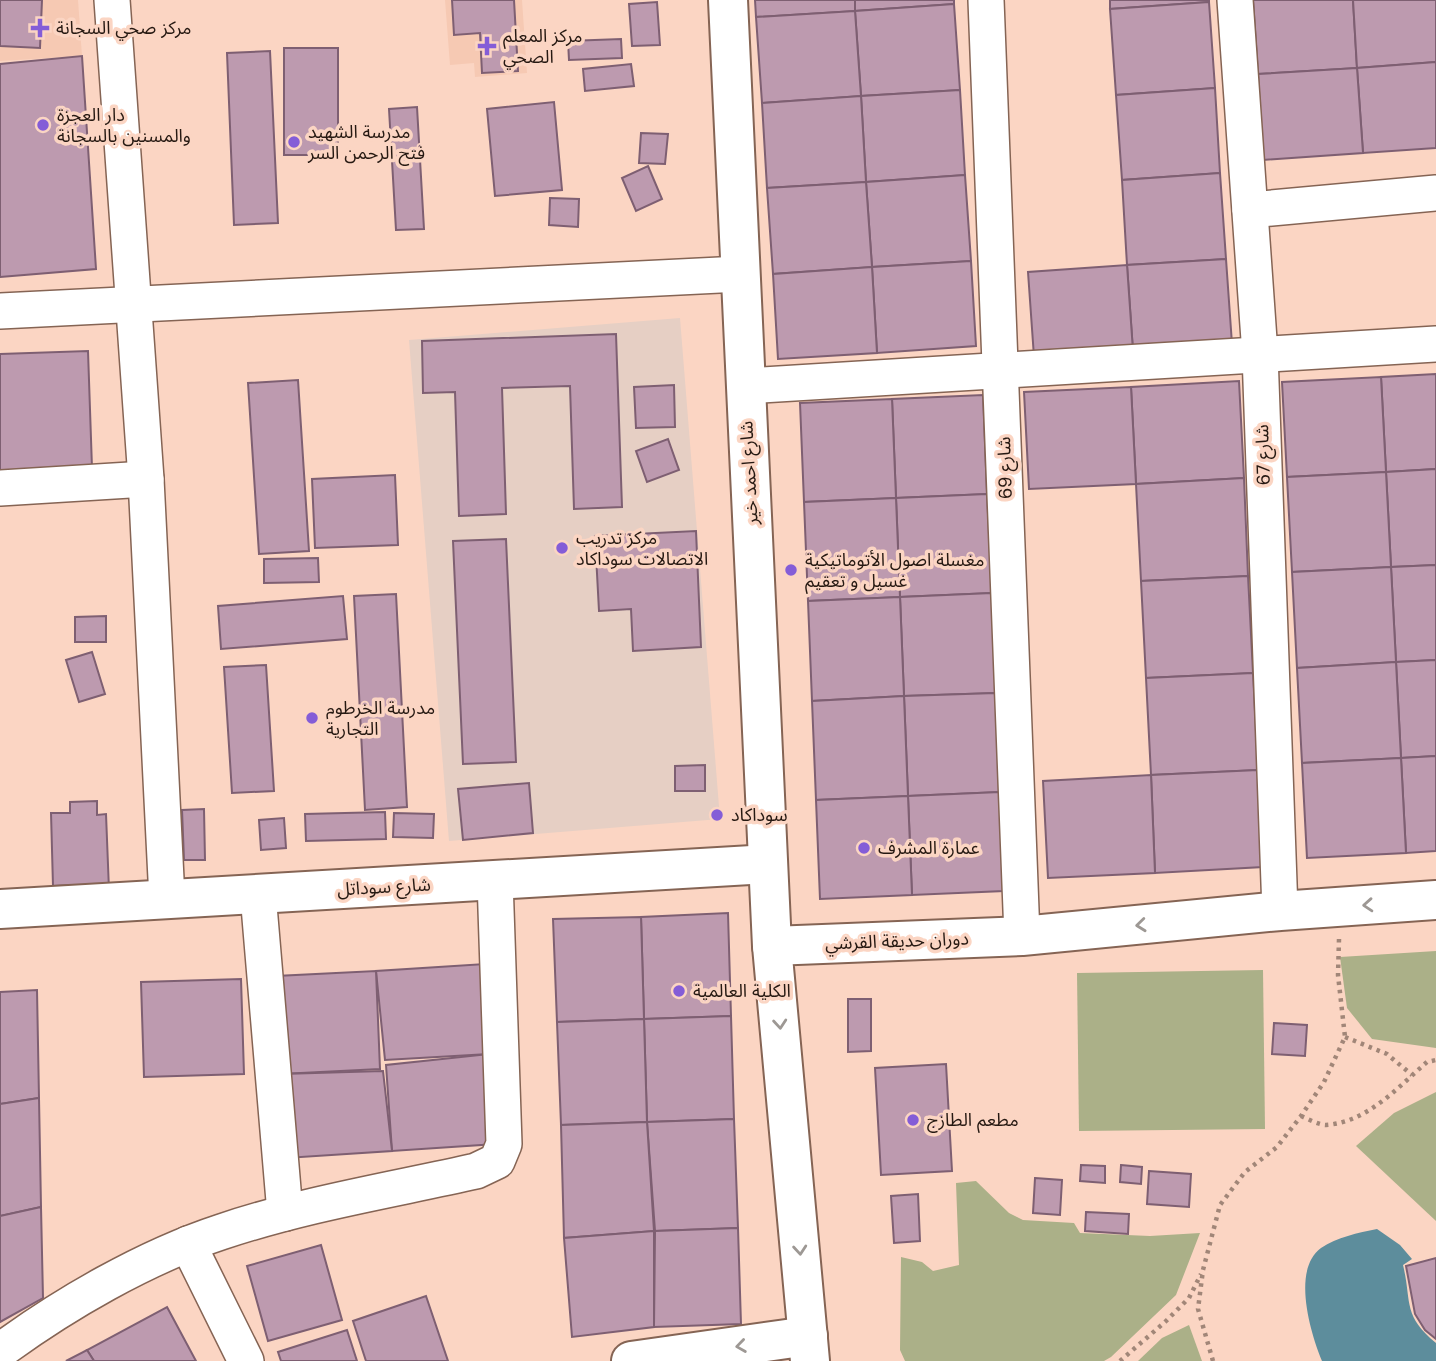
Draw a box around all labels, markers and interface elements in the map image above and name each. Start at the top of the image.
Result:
place label: مركز صحي السجانة [56,15,192,41]
marker: مركز صحي السجانة [30,18,50,38]
place label: مركز المعلم الصحي [503,23,582,70]
marker: مركز المعلم الصحي [477,36,497,56]
place label: دار العجزة والمسنين بالسجانة [57,102,191,148]
marker: دار العجزة والمسنين بالسجانة [35,117,51,133]
place label: مدرسة الشهيد فتح الرحمن السر [307,119,425,166]
marker: مدرسة الشهيد فتح الرحمن السر [286,134,302,150]
street label: شارع احمد خير [733,420,766,527]
street label: شارع 67 [1249,424,1278,486]
street label: شارع 69 [991,436,1020,500]
place label: مركز تدريب الاتصالات سوداكاد [576,525,708,571]
marker: مركز تدريب الاتصالات سوداكاد [554,540,570,556]
place label: مغسلة اصول الأتوماتيكية غسيل و تعقيم [805,547,984,594]
marker: مغسلة اصول الأتوماتيكية غسيل و تعقيم [783,562,799,578]
place label: مدرسة الخرطوم التجارية [326,695,435,741]
marker: مدرسة الخرطوم التجارية [304,710,320,726]
place label: سوداكاد [731,802,788,827]
marker: سوداكاد [709,807,725,823]
place label: عمارة المشرف [878,835,980,860]
marker: عمارة المشرف [856,840,872,856]
street label: شارع سوداتل [336,872,432,903]
one-way arrow [1362,897,1373,912]
one-way arrow [1135,917,1147,932]
street label: دوران حديقة القرشي [825,925,969,957]
place label: الكلية العالمية [693,978,791,1003]
marker: الكلية العالمية [671,983,687,999]
one-way arrow [772,1018,787,1030]
place label: مطعم الطازج [927,1107,1019,1133]
marker: مطعم الطازج [905,1112,921,1128]
one-way arrow [793,1245,808,1256]
one-way arrow [735,1338,747,1353]

